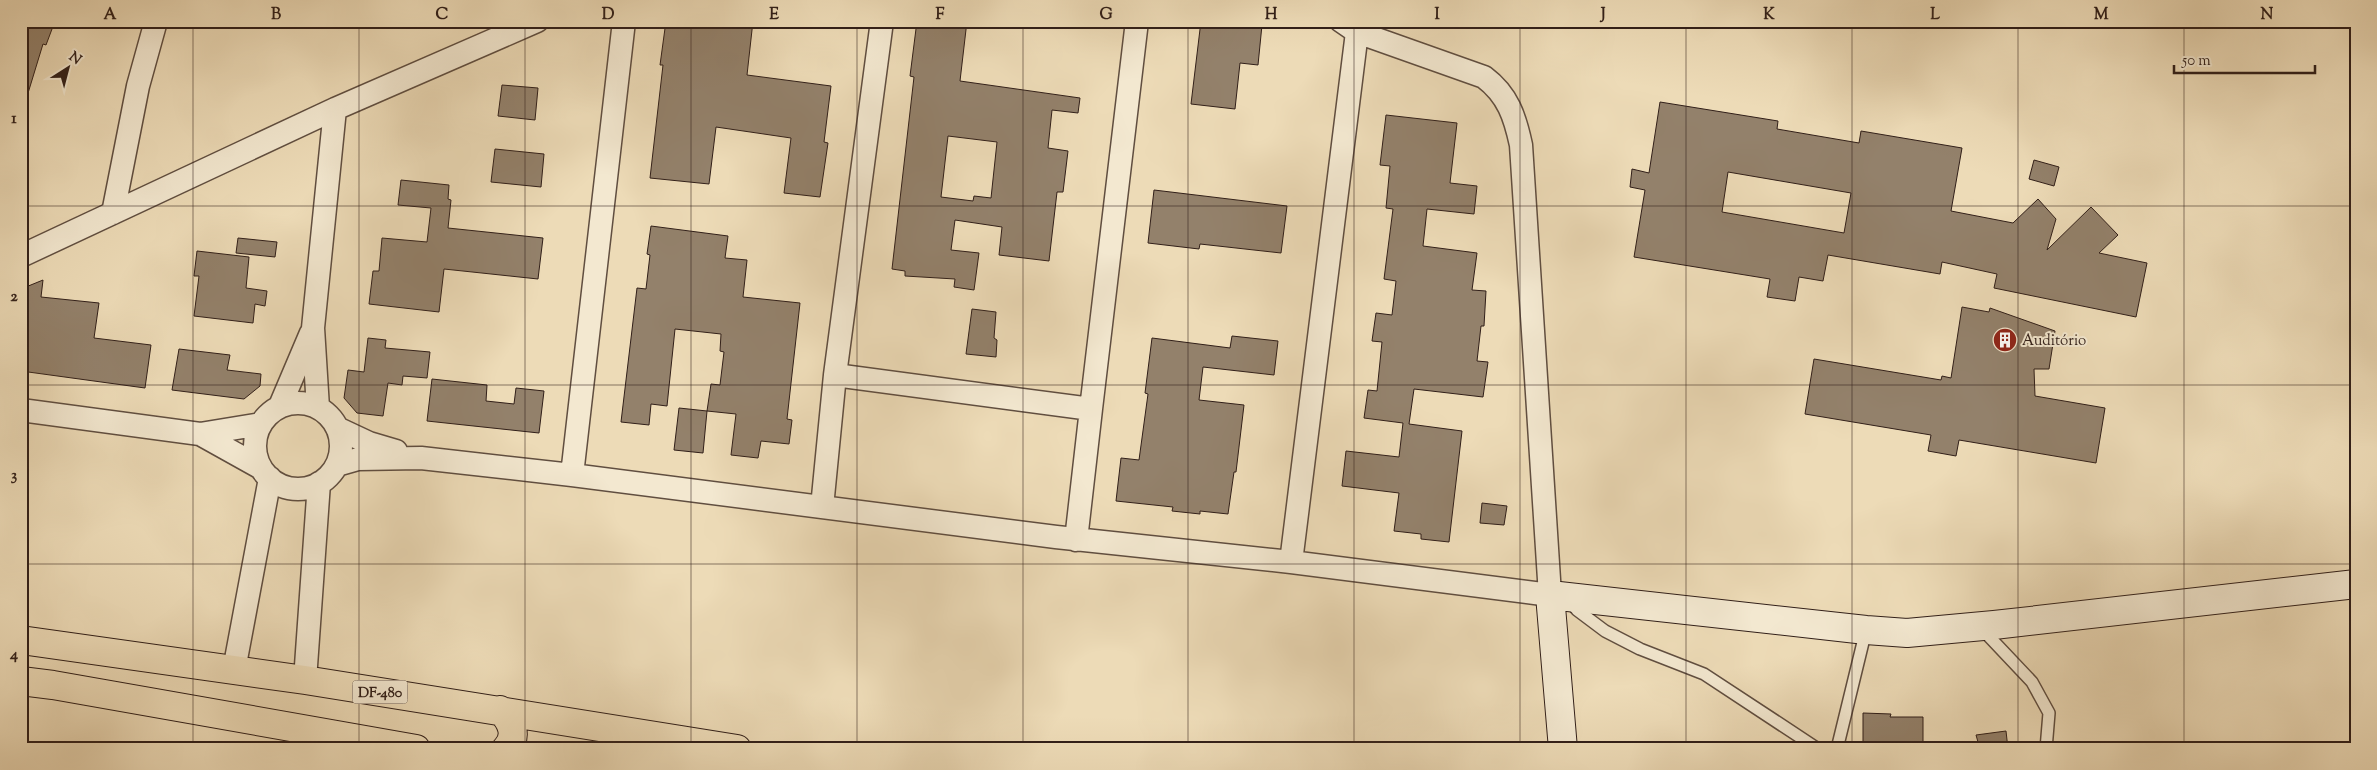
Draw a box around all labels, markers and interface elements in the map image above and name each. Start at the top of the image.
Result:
text: A [104,4,117,27]
text: B [271,4,281,27]
text: C [436,4,449,27]
text: D [602,4,615,27]
text: E [769,4,779,27]
text: F [936,4,945,27]
text: G [1099,4,1113,27]
text: H [1265,4,1278,27]
text: I [1434,4,1440,27]
text: J [1599,4,1606,27]
text: K [1763,4,1775,27]
text: L [1930,4,1940,27]
text: M [2094,4,2109,27]
text: N [2261,4,2274,27]
north arrow [42,42,92,92]
scale bar [2174,42,2316,74]
text: N [64,48,85,70]
text: 50 m [2181,51,2211,72]
text: 1 [11,108,17,131]
text: 2 [10,286,18,309]
building icon: Auditório [1992,327,2018,353]
place label: Auditório [2022,331,2086,352]
text: 3 [11,465,18,488]
text: 4 [9,644,18,667]
road number: DF-480 [352,680,408,704]

